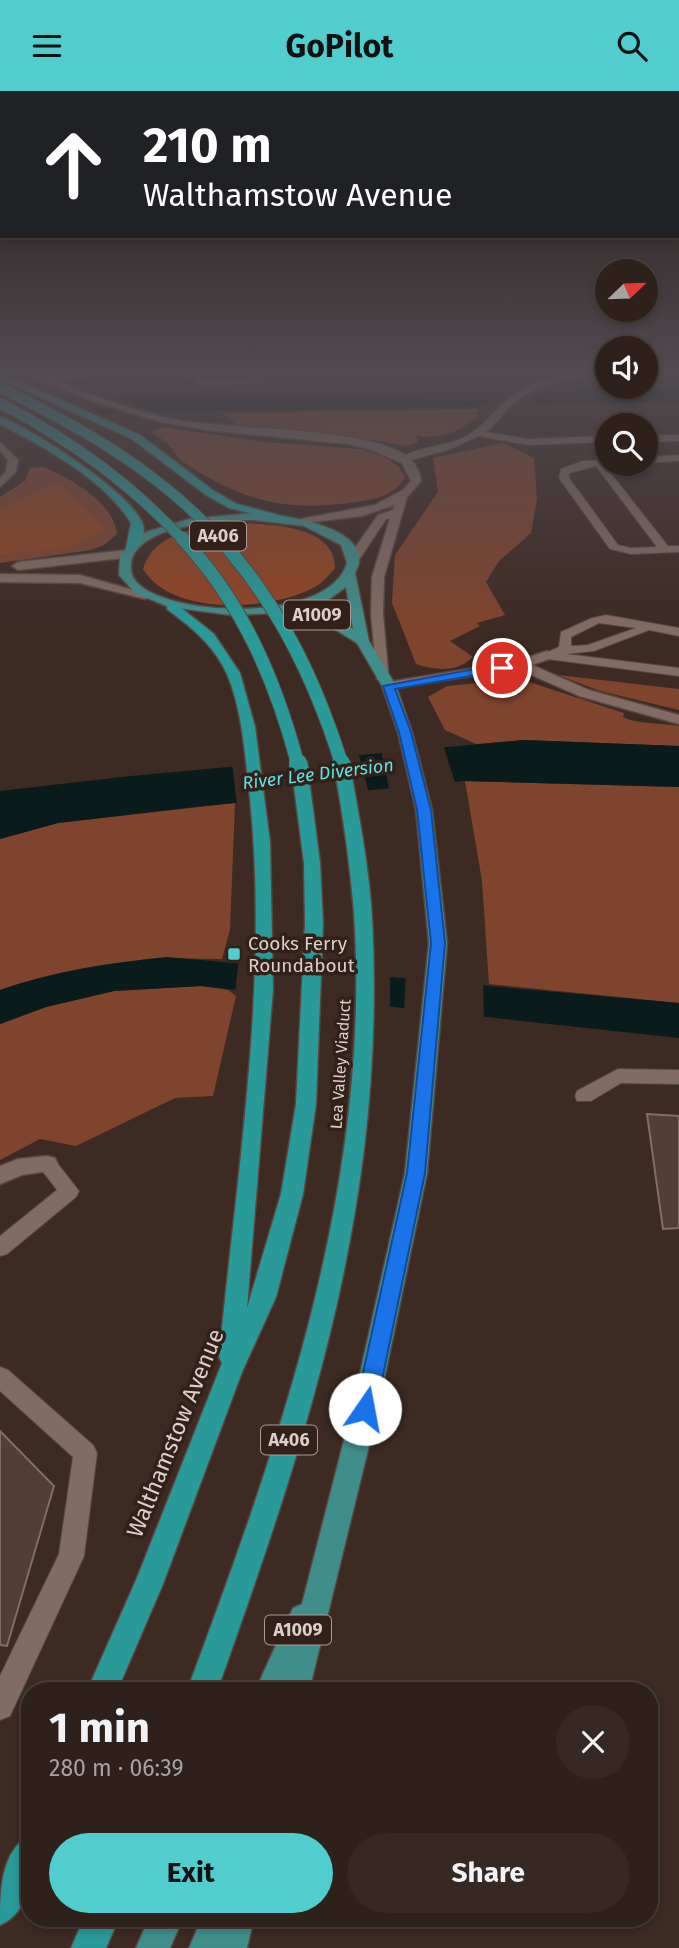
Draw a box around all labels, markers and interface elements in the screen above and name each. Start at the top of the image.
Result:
icon: menu [28,27,66,65]
text: GoPilot [286,27,393,65]
icon: search [613,27,651,65]
text: 210 m [143,116,272,175]
icon: ahead [28,119,119,210]
text: Walthamstow Avenue [143,176,452,214]
north arrow [595,259,658,322]
map controls [595,259,658,476]
button: sound [595,336,658,399]
button: search [595,413,658,476]
road number: A406 [190,521,246,551]
road number: A1009 [284,601,350,629]
pin [472,638,532,698]
icon: arrive [483,649,521,687]
water label: River Lee Diversion [241,754,395,794]
place label: Cooks Ferry Roundabout [248,932,355,977]
marker: Cooks Ferry Roundabout [226,946,242,962]
street label: Lea Valley Viaduct [326,998,355,1130]
street label: Walthamstow Avenue [120,1325,230,1541]
position arrow [328,1372,402,1446]
road number: A406 [261,1425,317,1455]
road number: A1009 [265,1615,331,1645]
text: 1 min [49,1703,150,1753]
button: close [556,1705,630,1779]
text: 280 m · 06:39 [49,1754,184,1782]
button: Exit [49,1833,333,1913]
button: Share [347,1833,630,1913]

